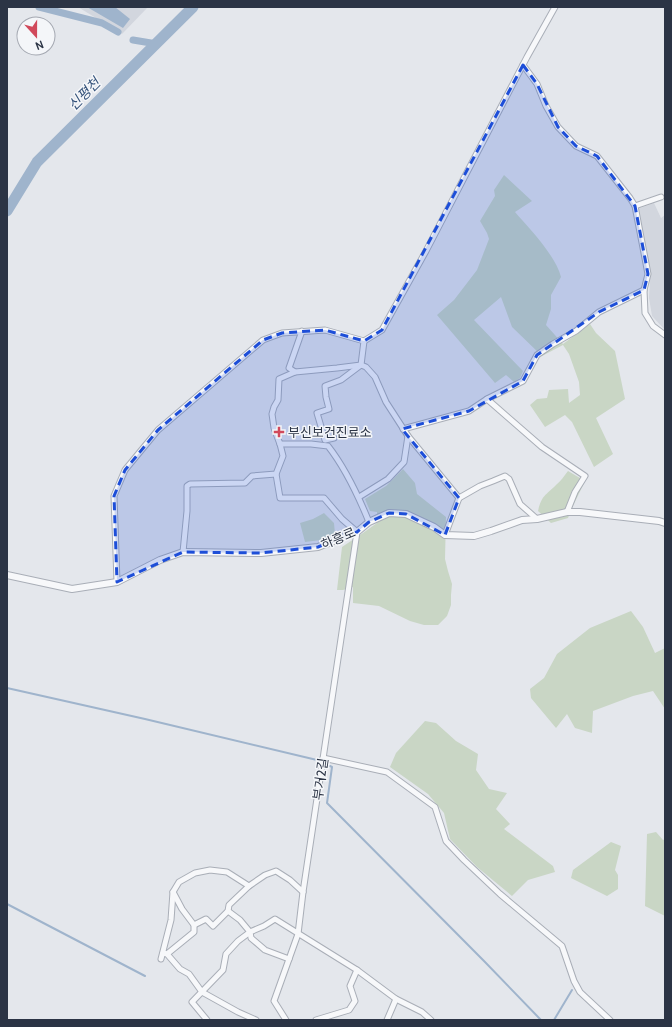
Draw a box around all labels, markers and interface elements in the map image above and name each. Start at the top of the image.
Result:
north arrow [16,16,56,56]
text: N [33,37,46,53]
water label: 신평천 [64,73,105,114]
place label: 부신보건진료소 [288,424,372,440]
marker: 부신보건진료소 [273,426,285,438]
street label: 하흥로 [318,524,358,552]
street label: 부거2길 [309,757,331,801]

